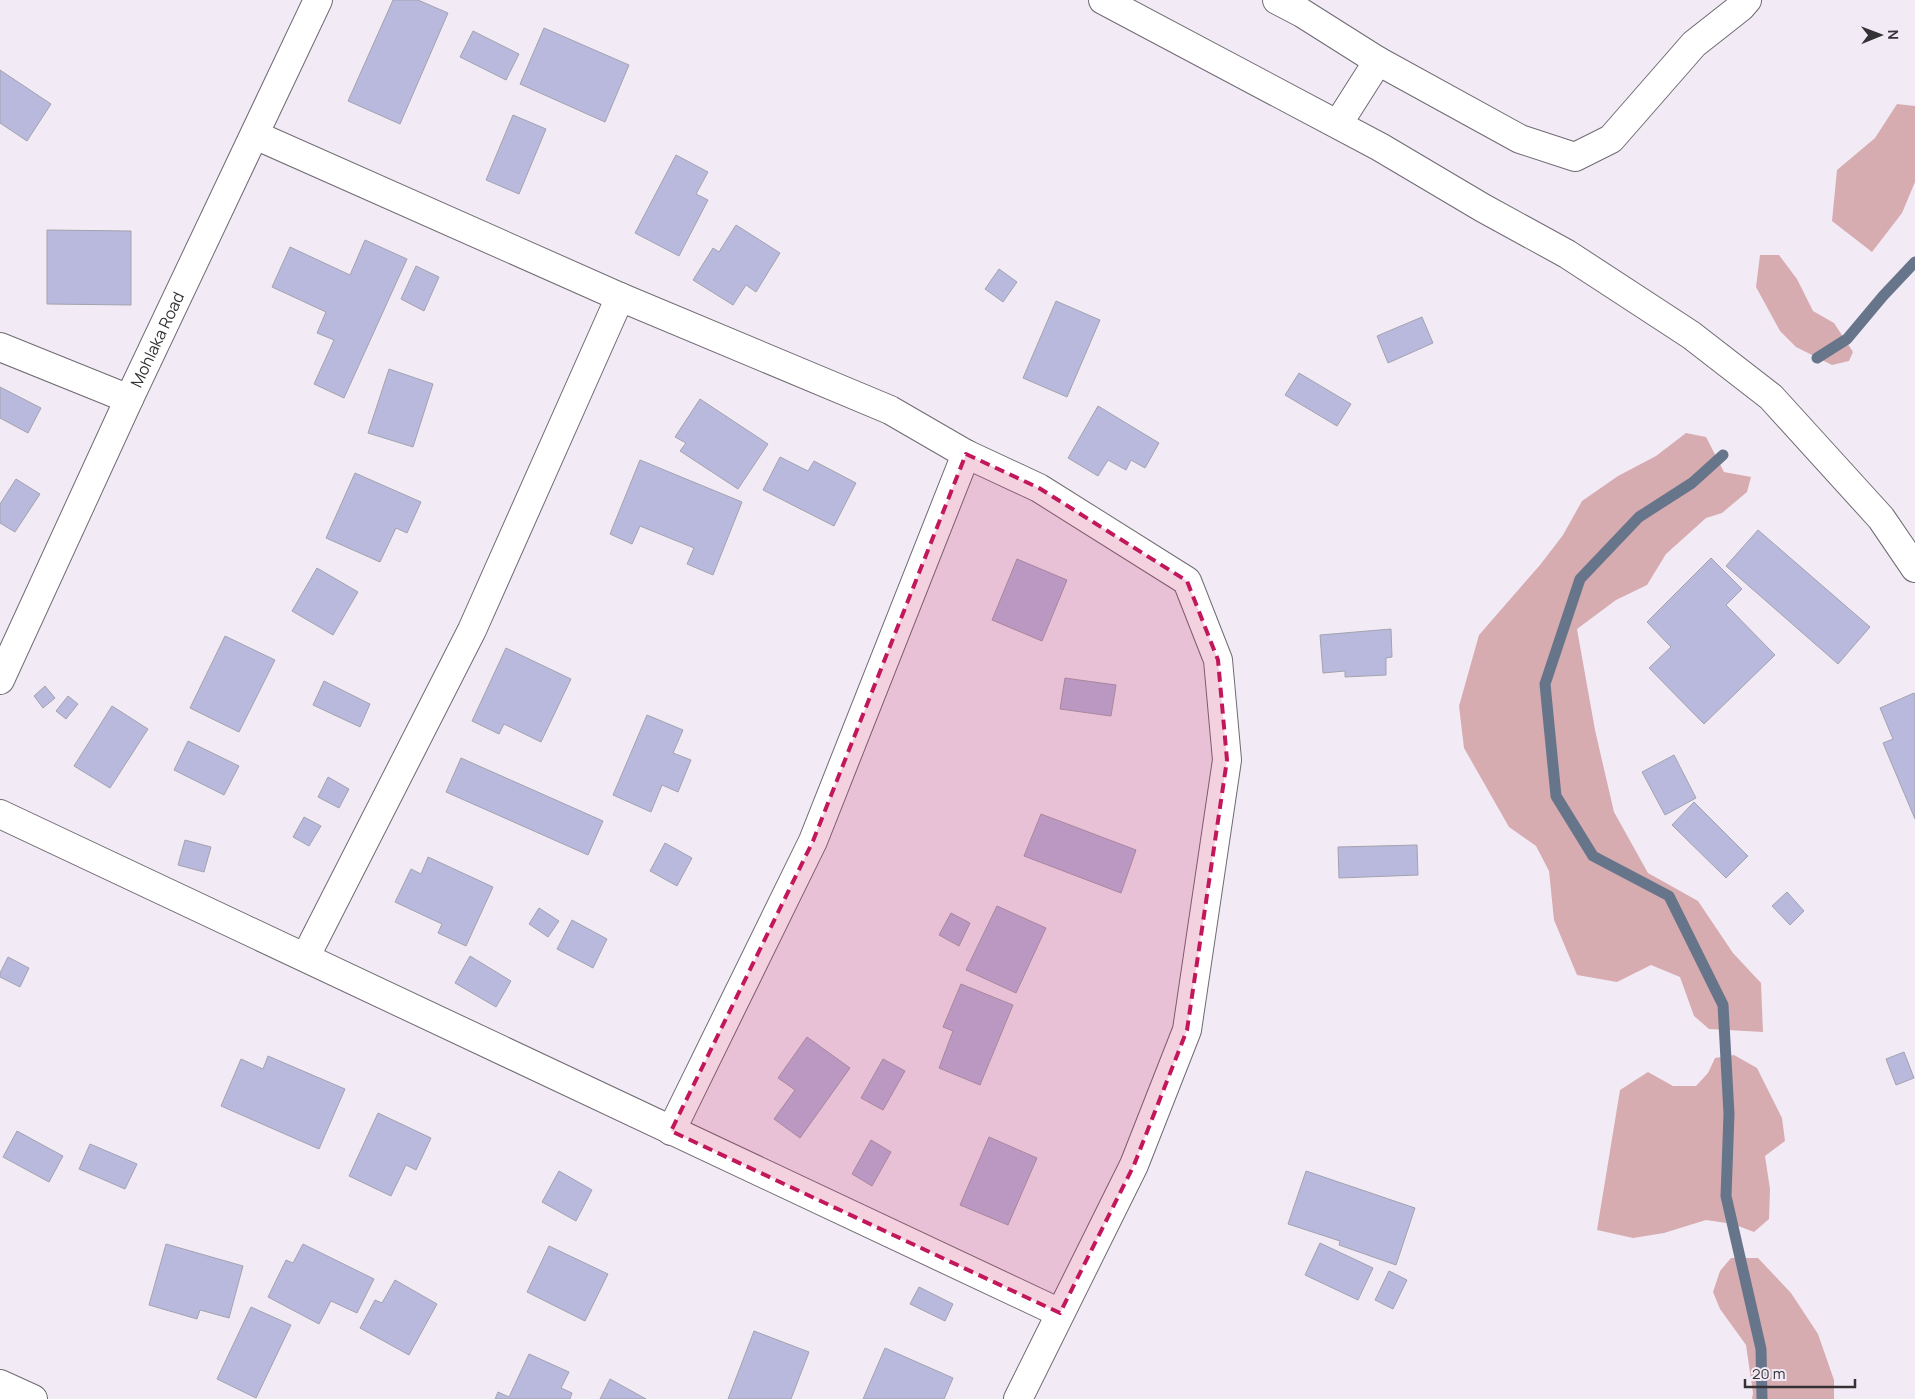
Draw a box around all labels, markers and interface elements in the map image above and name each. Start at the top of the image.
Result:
north arrow [1855,10,1905,60]
text: N [1884,30,1903,40]
street label: Mohlaka Road [125,288,189,391]
scale bar [1745,1356,1855,1388]
text: 20 m [1752,1363,1785,1384]

